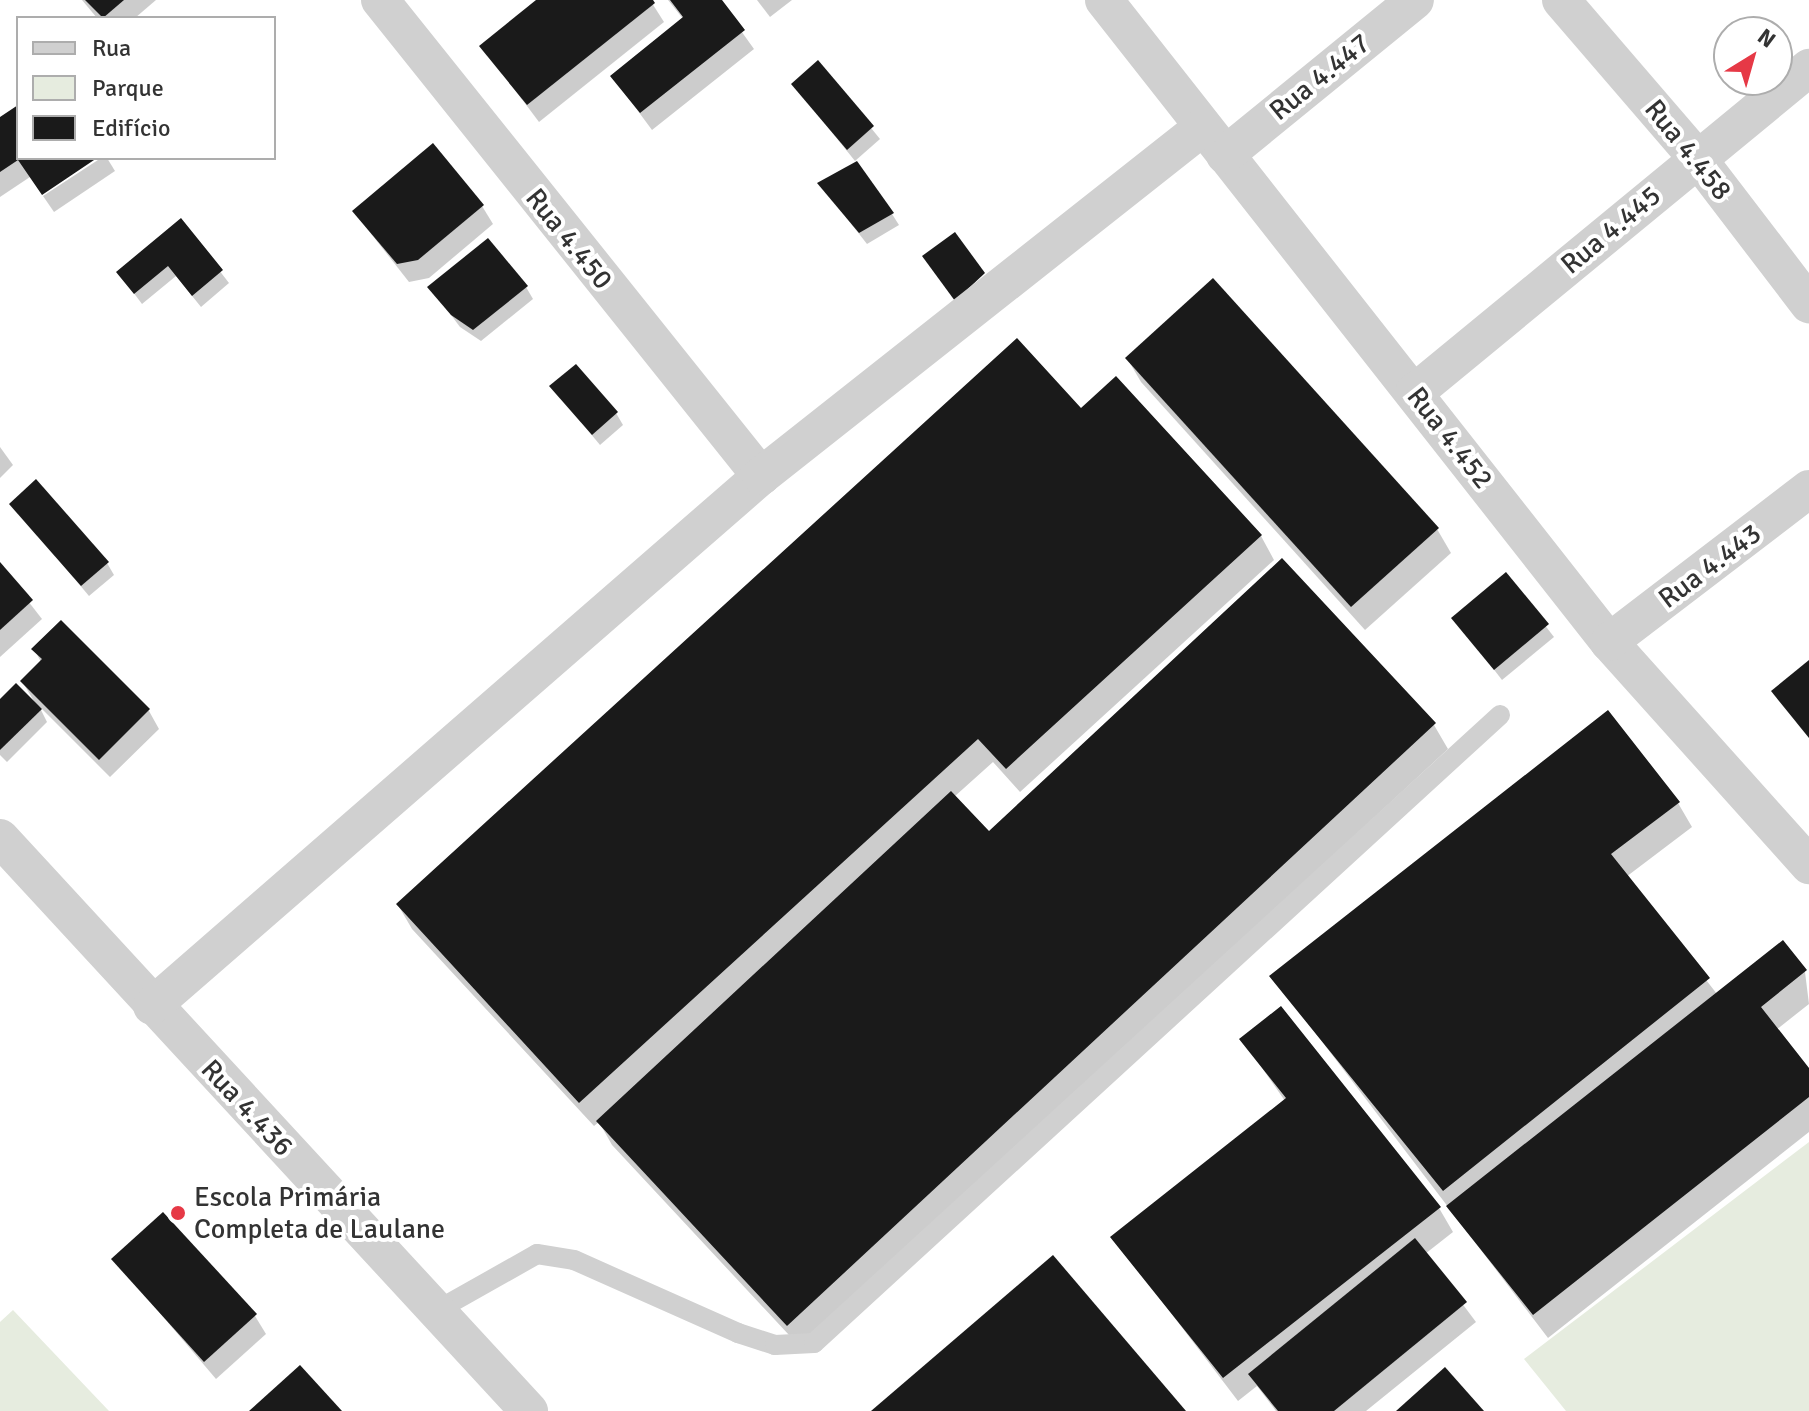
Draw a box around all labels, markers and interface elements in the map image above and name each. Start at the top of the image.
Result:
legend [16,16,276,160]
north arrow [1713,16,1793,96]
text: N [1752,23,1781,53]
street label: Rua 4.447 [1263,26,1377,128]
text: Rua [92,33,131,63]
text: Parque [92,73,164,103]
street label: Rua 4.458 [1637,93,1739,207]
text: Edifício [92,113,170,143]
street label: Rua 4.445 [1554,179,1668,281]
street label: Rua 4.450 [518,182,620,296]
street label: Rua 4.452 [1400,380,1500,496]
street label: Rua 4.443 [1652,517,1768,615]
street label: Rua 4.436 [194,1053,300,1163]
place label: Escola Primária Completa de Laulane [194,1180,445,1246]
marker: Escola Primária Completa de Laulane [169,1204,187,1222]

